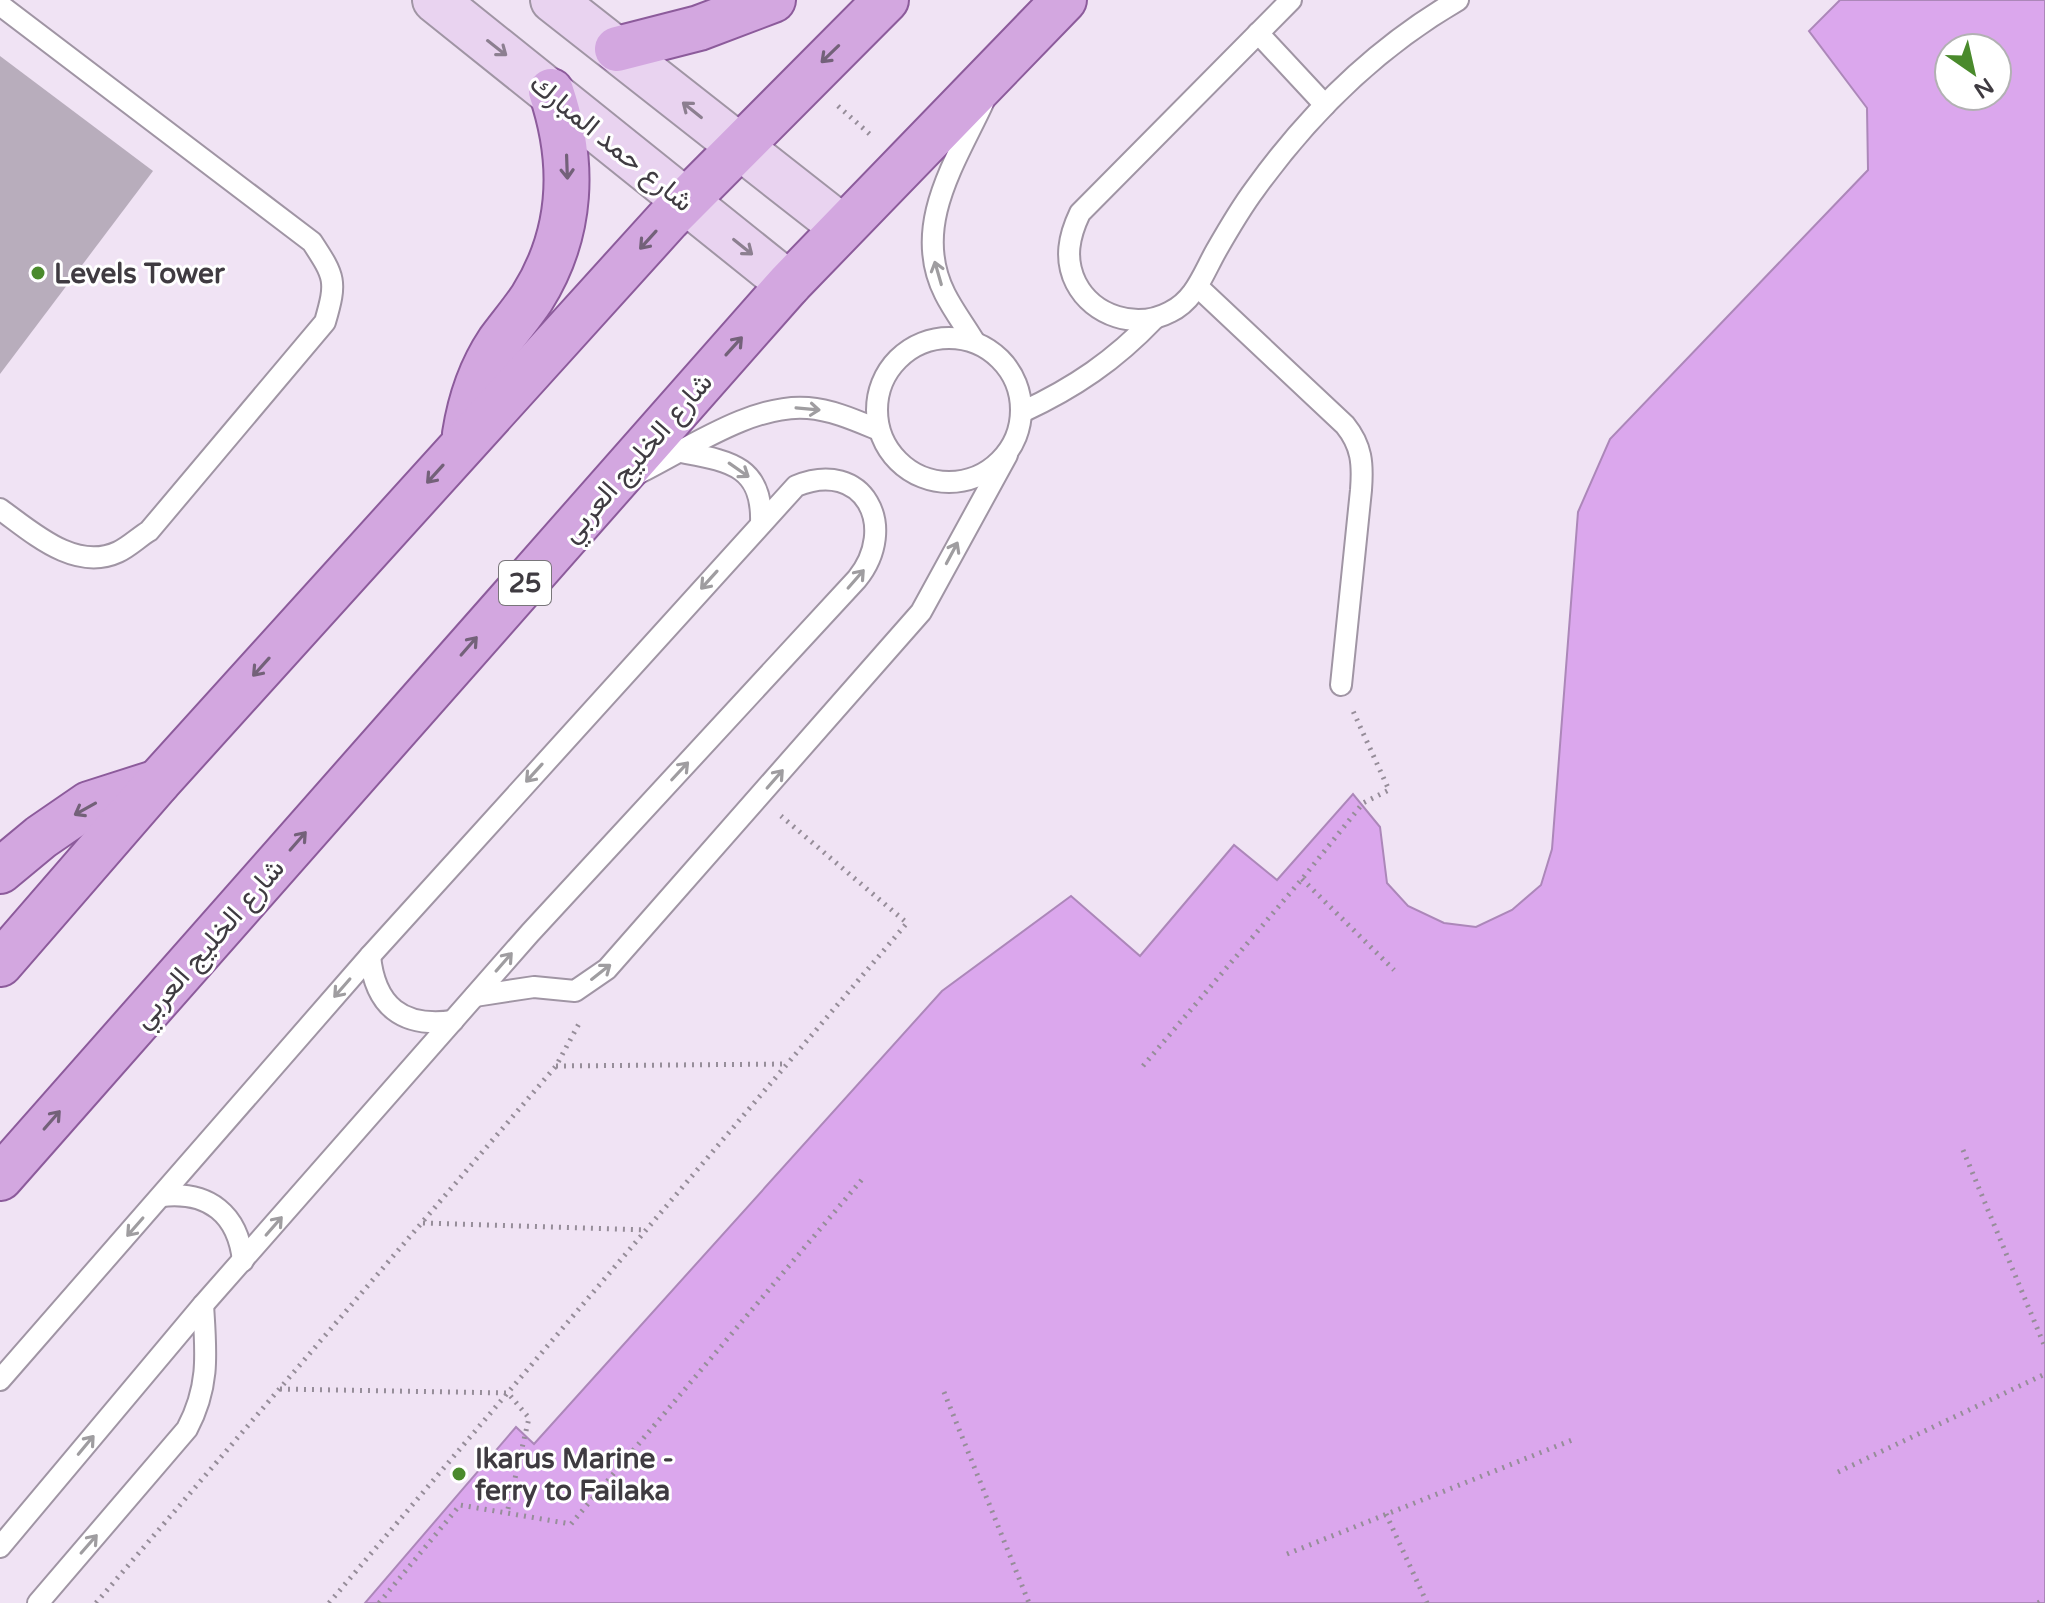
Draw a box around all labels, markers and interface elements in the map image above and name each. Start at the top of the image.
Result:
north arrow [1933,32,2013,112]
one-way arrow [486,40,507,57]
one-way arrow [820,45,840,64]
street label: شارع حمد المبارك [522,66,700,220]
text: N [1969,72,1998,103]
one-way arrow [682,101,703,119]
one-way arrow [560,153,575,180]
one-way arrow [640,230,658,250]
one-way arrow [732,237,753,255]
place label: Levels Tower [54,257,226,291]
one-way arrow [930,261,944,286]
marker: Levels Tower [29,264,47,282]
one-way arrow [725,337,743,357]
street label: شارع الخليج العربي [554,366,724,553]
one-way arrow [794,402,821,417]
one-way arrow [728,461,749,478]
one-way arrow [426,464,445,484]
one-way arrow [945,542,960,566]
road number: 25 [499,561,551,605]
one-way arrow [700,570,718,590]
one-way arrow [846,570,864,590]
one-way arrow [460,636,478,656]
one-way arrow [253,657,271,677]
one-way arrow [670,761,688,781]
one-way arrow [526,763,544,783]
one-way arrow [766,769,784,789]
one-way arrow [74,801,97,817]
one-way arrow [288,831,306,851]
street label: شارع الخليج العربي [126,852,296,1039]
one-way arrow [495,953,513,973]
one-way arrow [590,963,611,980]
one-way arrow [333,977,351,997]
one-way arrow [42,1110,60,1130]
one-way arrow [127,1216,145,1236]
one-way arrow [265,1217,283,1237]
one-way arrow [77,1435,95,1456]
place label: Ikarus Marine - ferry to Failaka [475,1442,674,1508]
marker: Ikarus Marine - ferry to Failaka [450,1465,468,1483]
one-way arrow [80,1534,98,1555]

